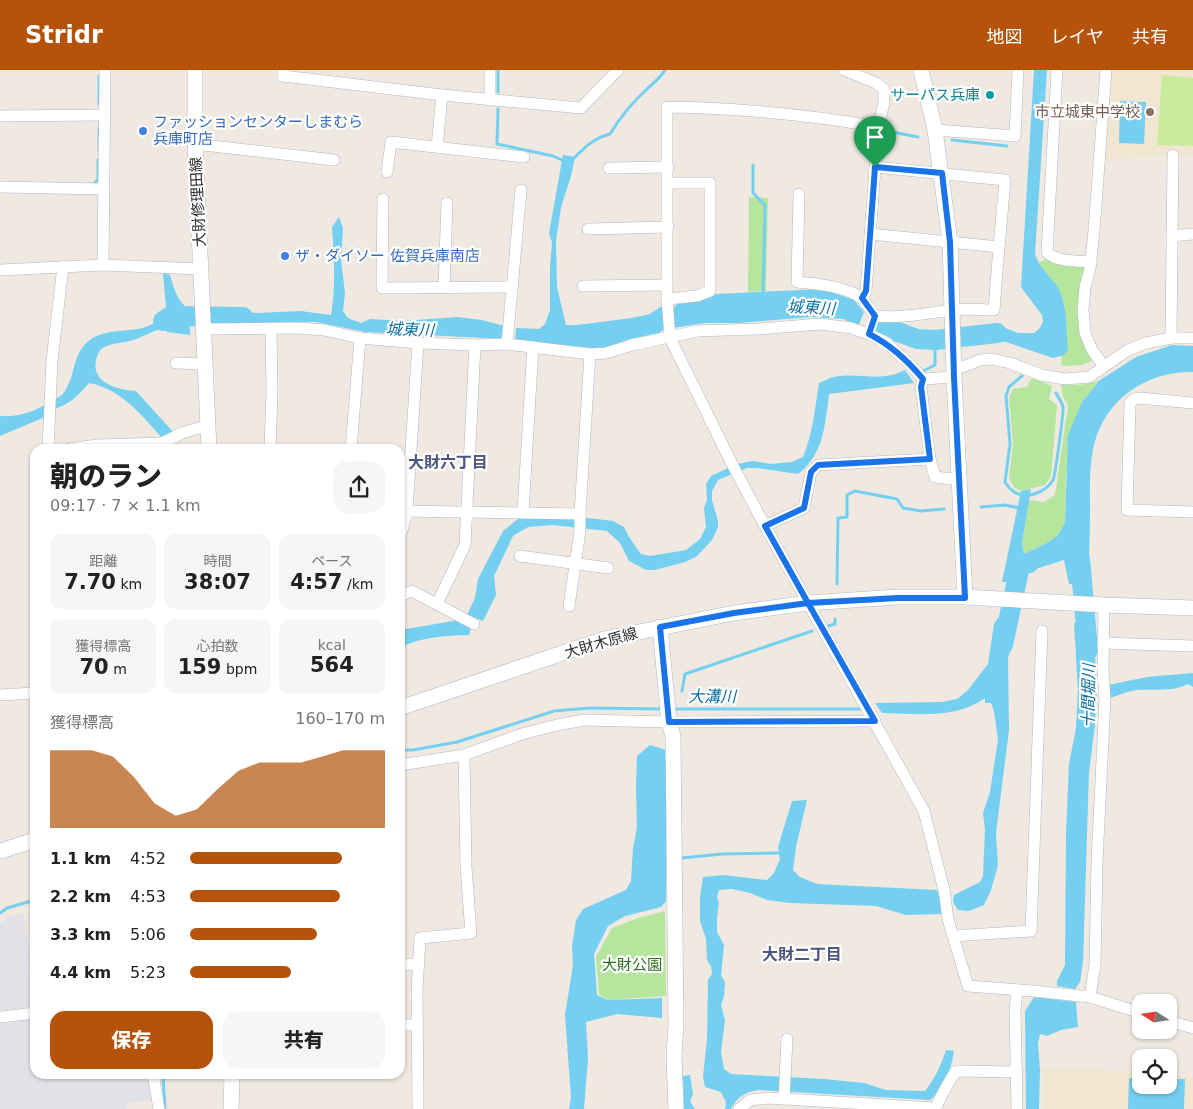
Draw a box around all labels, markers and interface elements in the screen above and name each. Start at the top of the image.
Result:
text: Stridr [25,21,103,49]
text: 地図 [987,26,1023,47]
text: レイヤ [1051,26,1104,47]
text: 共有 [1132,26,1168,47]
place label: サーパス兵庫 [890,86,980,104]
marker: サーパス兵庫 [984,89,996,101]
place label: 市立城東中学校 [1035,103,1140,121]
marker: 市立城東中学校 [1144,106,1156,118]
place label: ファッションセンターしまむら 兵庫町店 [153,113,363,148]
pin [854,116,896,167]
icon: arrive [861,123,889,151]
marker: ファッションセンターしまむら 兵庫町店 [137,125,149,137]
street label: 大財修理田線 [187,157,209,247]
place label: ザ・ダイソー 佐賀兵庫南店 [295,247,480,265]
marker: ザ・ダイソー 佐賀兵庫南店 [279,250,291,262]
water label: 城東川 [787,297,837,318]
water label: 城東川 [386,319,436,340]
district label: 大財六丁目 [408,453,488,472]
text: 朝のラン [50,460,162,493]
button: share [333,461,385,513]
text: 09:17 · 7 × 1.1 km [50,496,201,515]
text: 距離 [89,553,117,569]
text: 時間 [203,553,231,569]
text: ペース [311,553,352,569]
text: 7.70 [64,570,116,594]
text: 38:07 [184,570,251,594]
text: 4:57 [290,570,342,594]
text: km [116,576,142,592]
text: /km [342,576,373,592]
street label: 大財木原線 [562,624,640,662]
text: kcal [318,637,346,653]
text: 獲得標高 [75,638,131,654]
text: 心拍数 [196,638,238,654]
text: 564 [310,653,354,677]
text: 70 [80,655,109,679]
text: 159 [178,655,221,679]
text: m [109,661,127,677]
text: bpm [221,661,257,677]
water label: 十間堀川 [1078,662,1099,728]
water label: 大溝川 [688,687,738,706]
text: 160–170 m [295,709,385,728]
text: 獲得標高 [50,713,114,732]
text: 1.1 km [50,849,111,868]
text: 4:52 [130,849,166,868]
text: 2.2 km [50,887,111,906]
text: 4:53 [130,887,166,906]
text: 3.3 km [50,925,111,944]
text: 5:06 [130,925,166,944]
district label: 大財二丁目 [762,945,842,964]
park label: 大財公園 [602,956,662,974]
text: 4.4 km [50,963,111,982]
text: 5:23 [130,963,166,982]
north arrow [1132,994,1178,1039]
map controls [1132,994,1177,1094]
button: 保存 [50,1011,213,1069]
button: 共有 [223,1011,385,1069]
button: locate [1132,1049,1177,1094]

